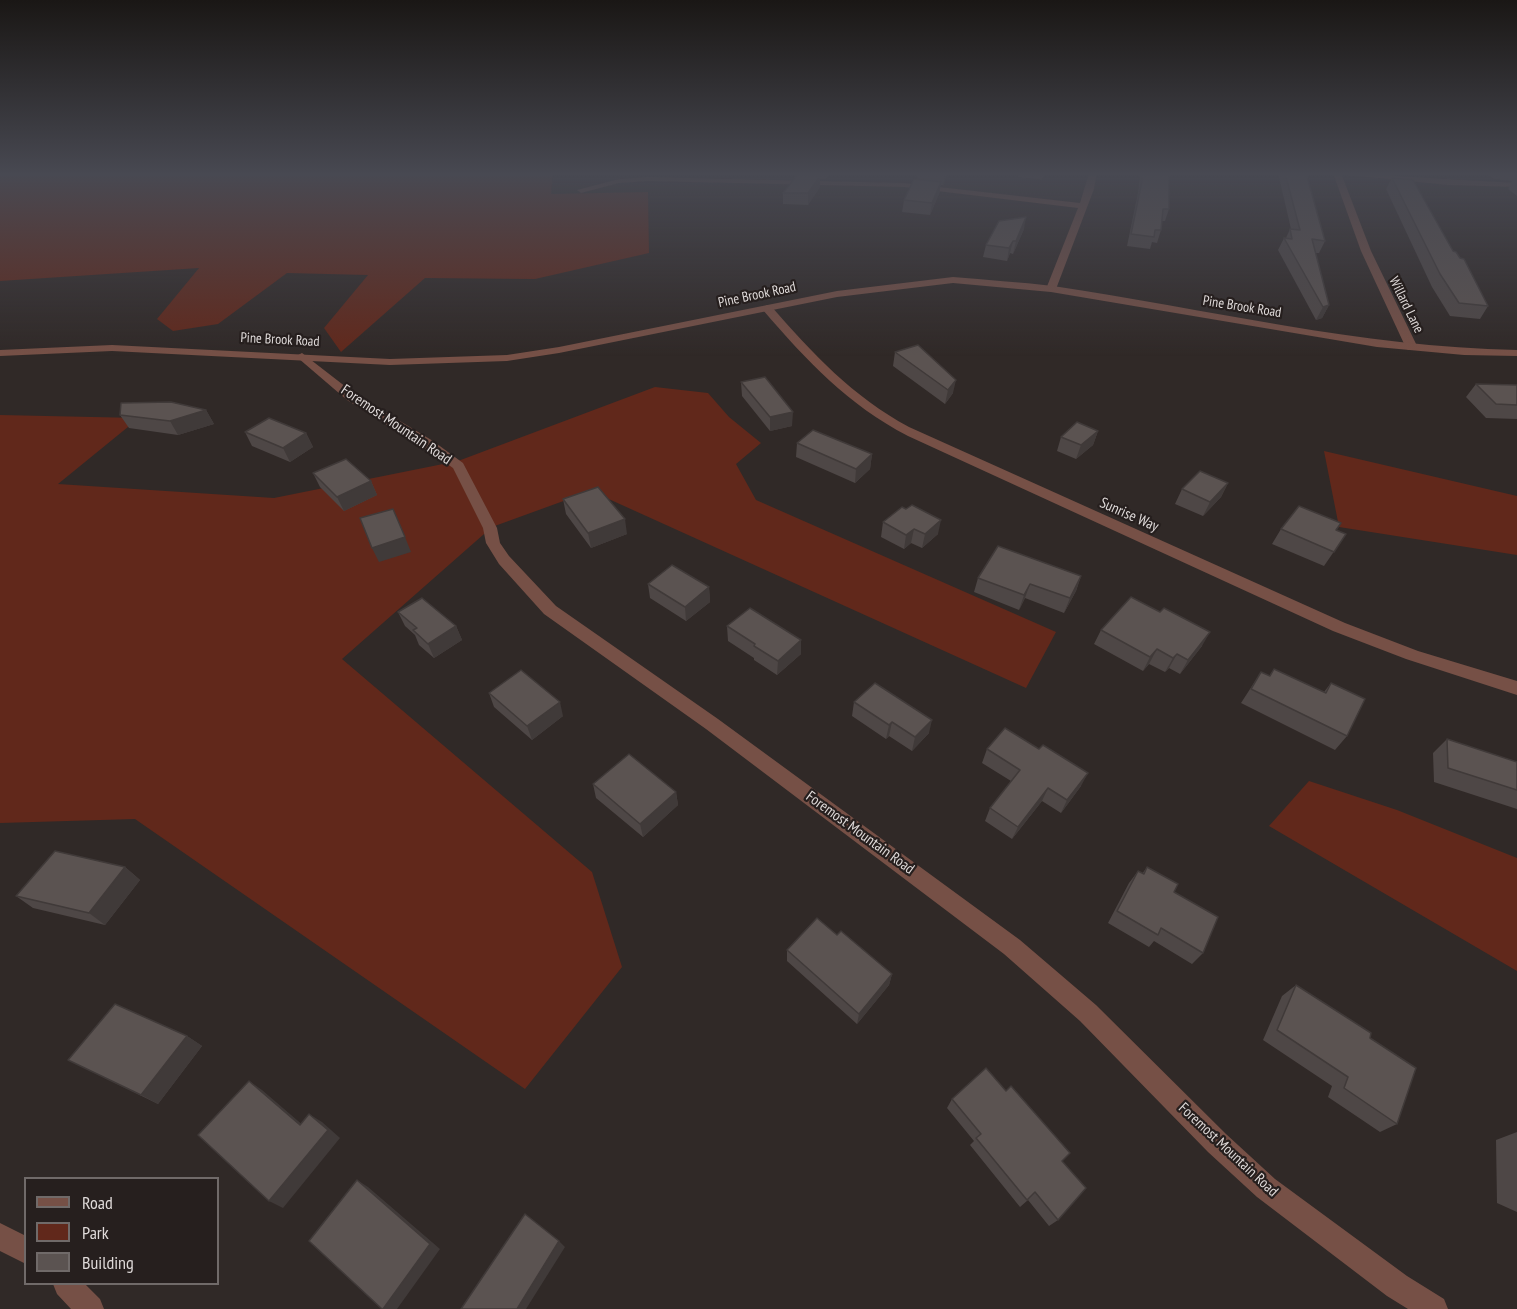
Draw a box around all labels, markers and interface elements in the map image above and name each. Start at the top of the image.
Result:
street label: Willard Lane [1385,274,1427,336]
street label: Pine Brook Road [717,279,797,311]
street label: Pine Brook Road [1202,293,1282,321]
street label: Pine Brook Road [240,330,320,350]
street label: Foremost Mountain Road [337,381,455,469]
street label: Sunrise Way [1097,494,1161,536]
street label: Foremost Mountain Road [802,788,918,878]
street label: Foremost Mountain Road [1175,1099,1281,1201]
legend [24,1177,219,1285]
text: Road [82,1191,113,1214]
text: Park [82,1221,109,1244]
text: Building [82,1251,134,1274]

